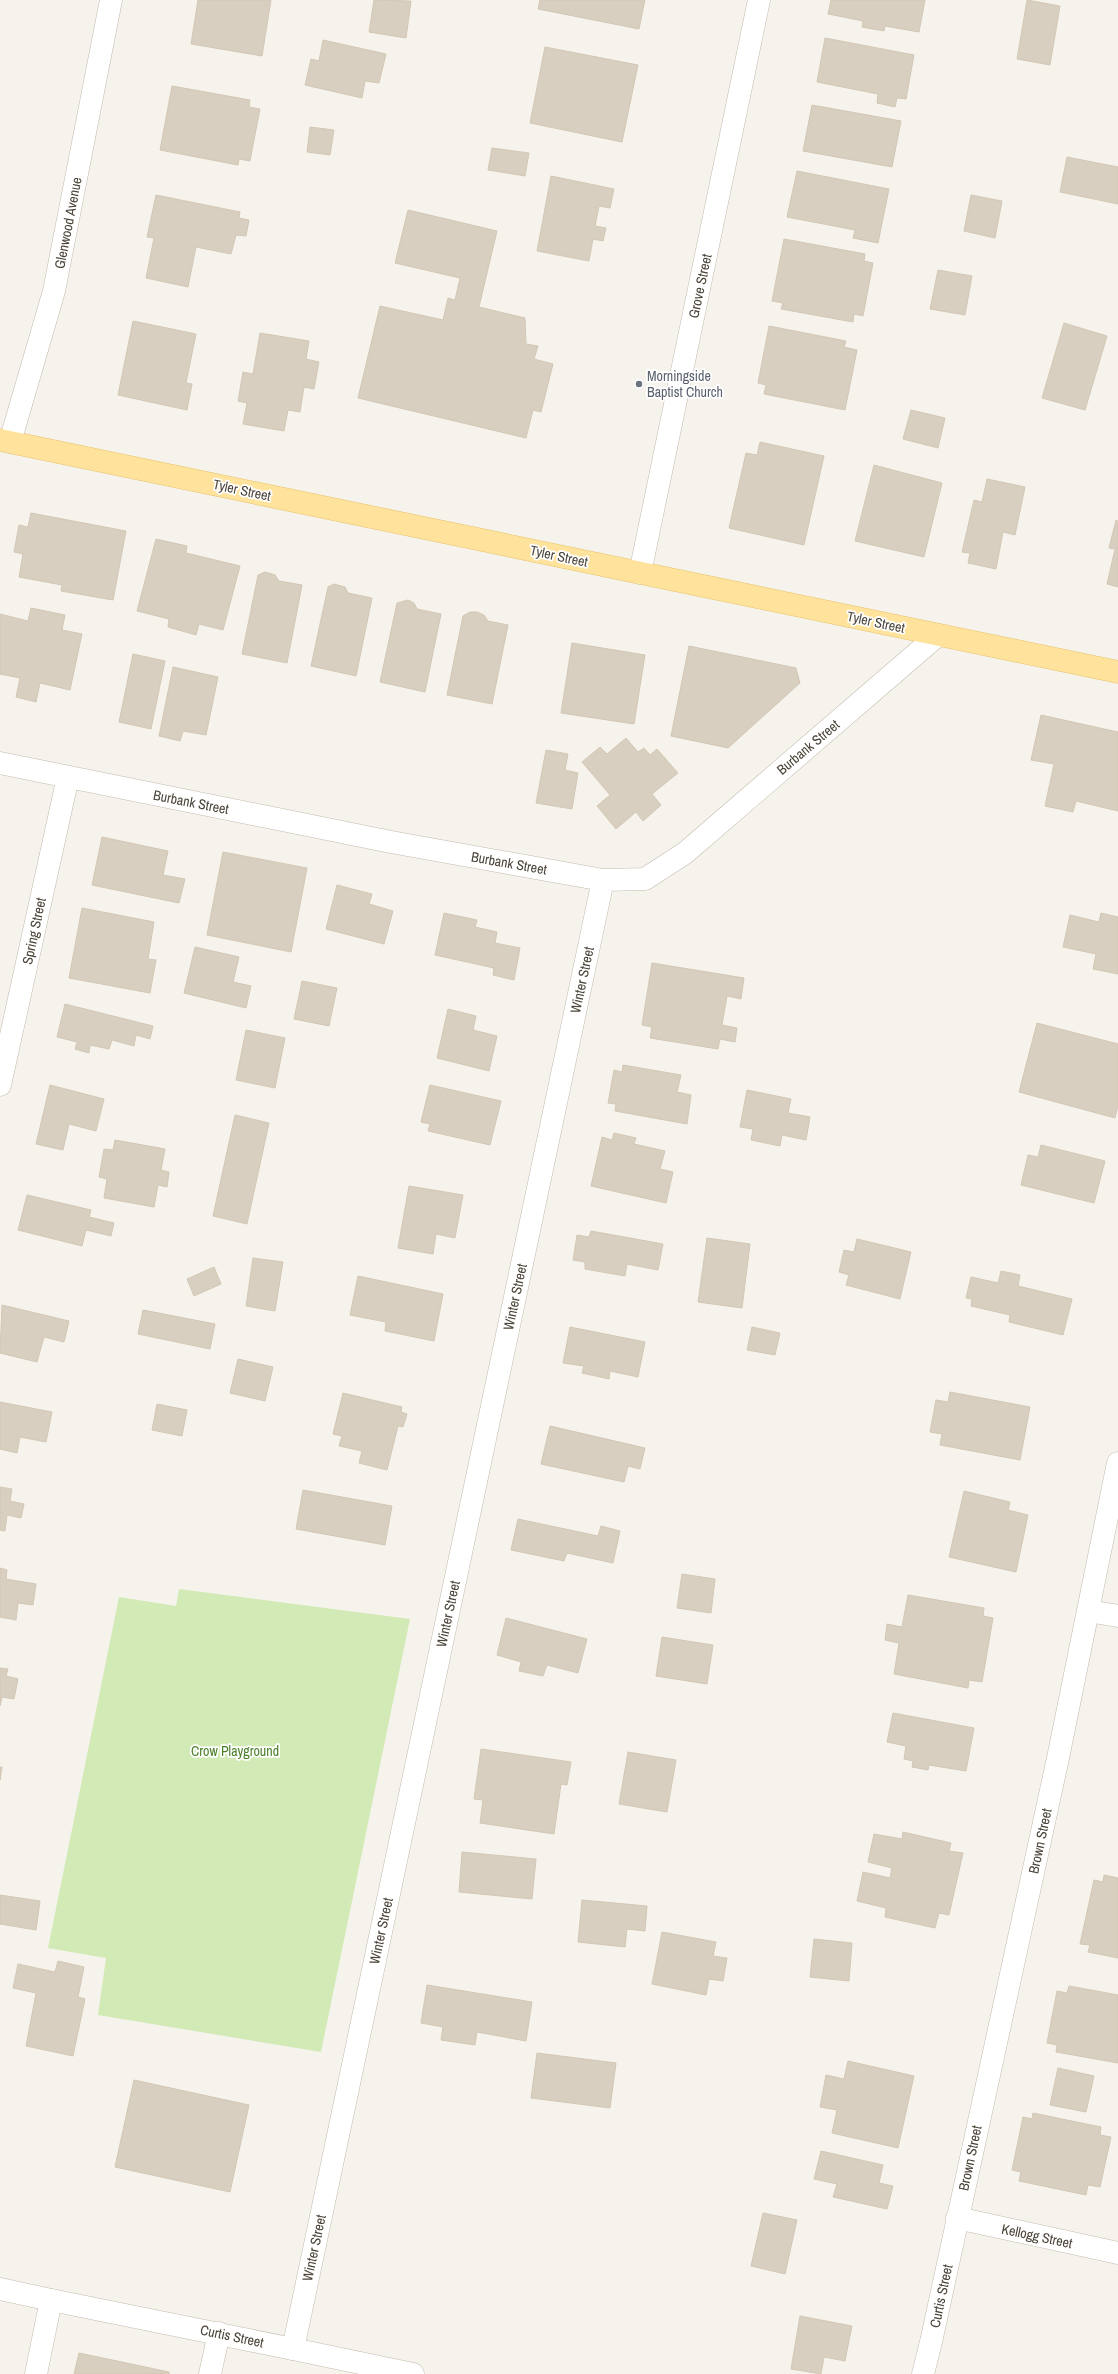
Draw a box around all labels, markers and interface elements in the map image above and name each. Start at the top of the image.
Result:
street label: Glenwood Avenue [50,176,86,270]
street label: Grove Street [684,252,716,320]
place label: Morningside Baptist Church [647,367,723,401]
marker: Morningside Baptist Church [634,379,644,389]
street label: Tyler Street [211,475,273,505]
street label: Tyler Street [528,541,590,571]
street label: Tyler Street [845,607,907,637]
street label: Burbank Street [773,715,843,779]
street label: Burbank Street [152,786,230,818]
street label: Burbank Street [470,847,548,879]
street label: Spring Street [18,896,50,966]
street label: Winter Street [566,945,598,1015]
street label: Winter Street [499,1262,531,1332]
street label: Winter Street [432,1579,464,1649]
park label: Crow Playground [191,1742,279,1760]
street label: Brown Street [1024,1807,1056,1875]
street label: Winter Street [365,1896,397,1966]
street label: Brown Street [954,2124,986,2192]
street label: Winter Street [298,2213,330,2283]
street label: Kellogg Street [1000,2220,1074,2252]
street label: Curtis Street [925,2263,957,2329]
street label: Curtis Street [199,2320,265,2352]

